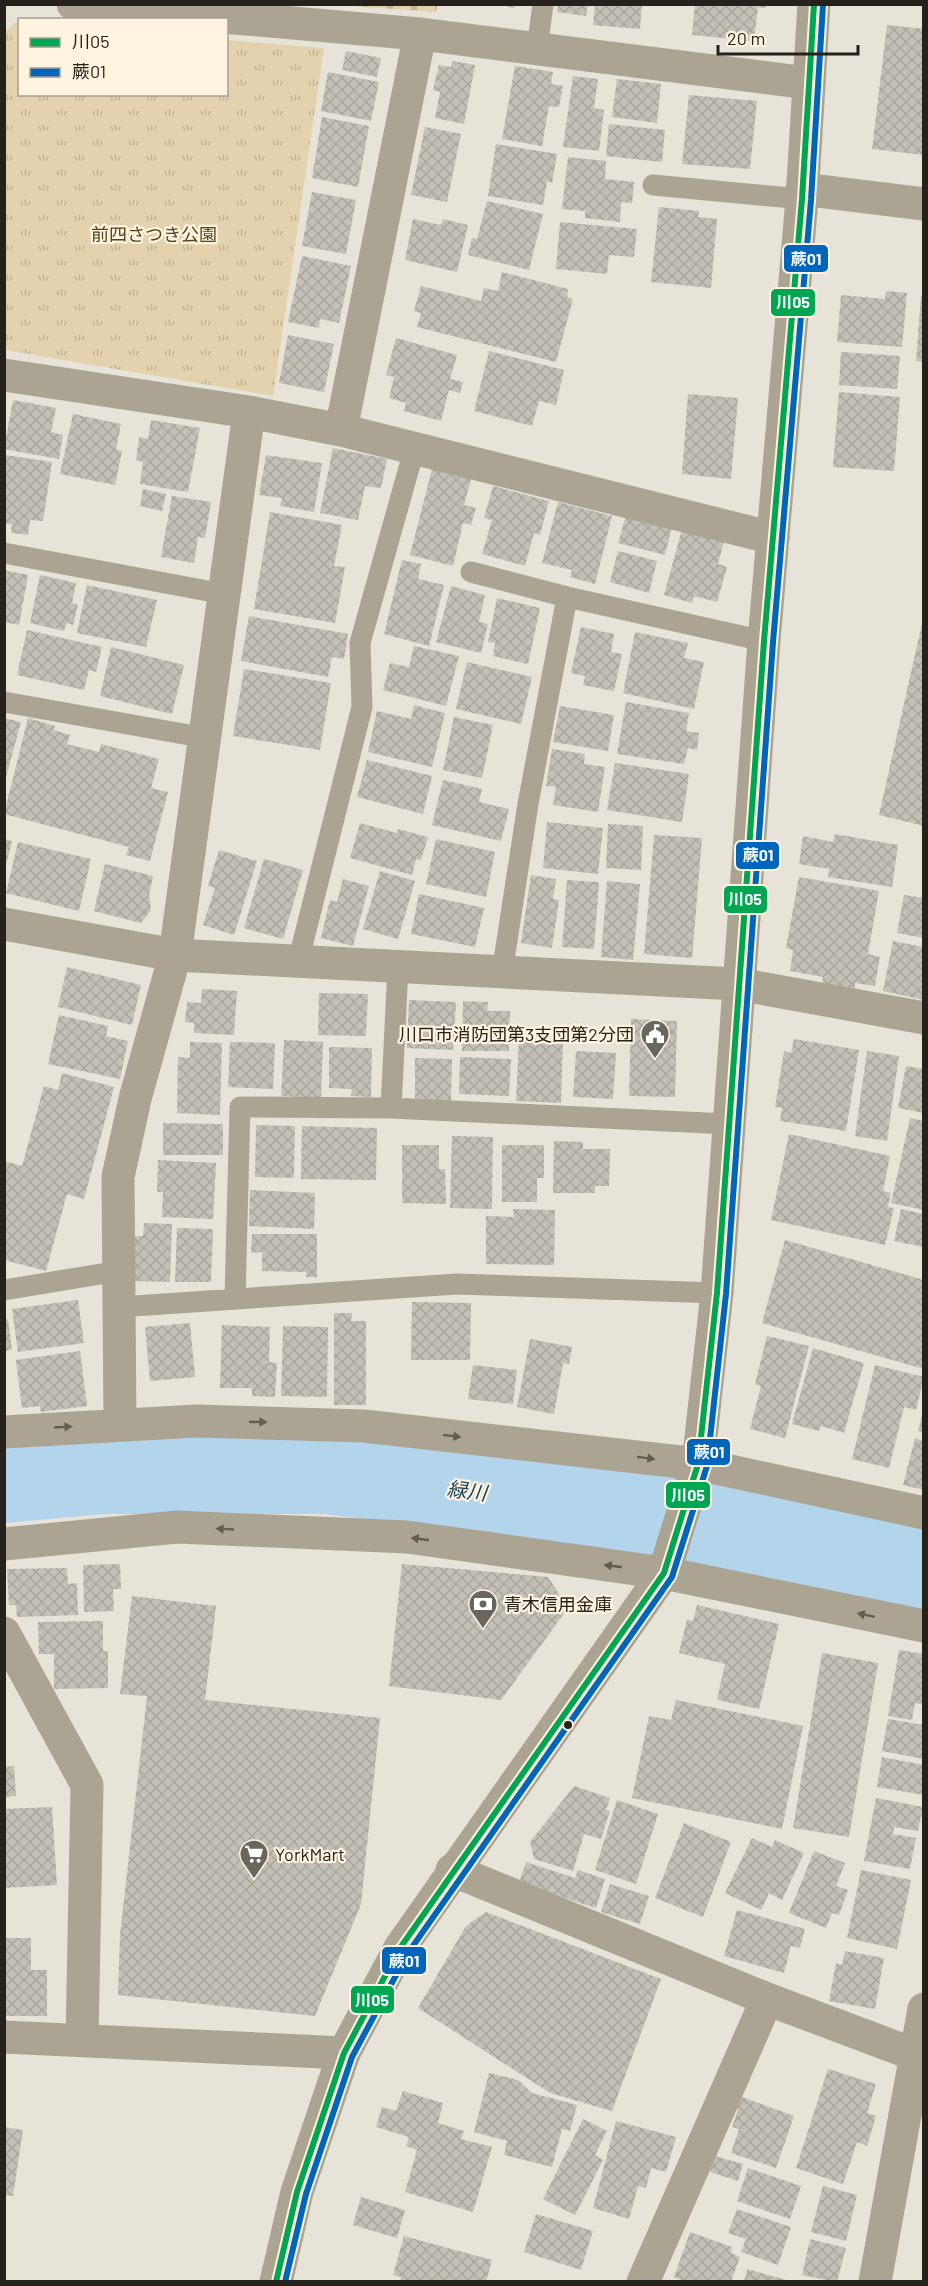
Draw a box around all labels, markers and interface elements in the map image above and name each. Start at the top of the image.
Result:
legend [18,18,228,96]
scale bar [718,18,858,56]
text: 20 m [727,27,765,49]
text: 川05 [72,30,109,52]
text: 蕨01 [72,60,106,82]
park label: 前四さつき公園 [91,223,217,245]
line badge: 蕨01 [783,244,829,273]
text: 蕨01 [791,249,821,268]
line badge: 川05 [770,288,816,317]
text: 川05 [776,292,810,311]
line badge: 蕨01 [735,841,780,870]
text: 蕨01 [743,845,773,864]
line badge: 川05 [723,885,768,914]
text: 川05 [728,889,762,908]
public building icon: 川口市消防団第3支団第2分団 [639,1018,671,1060]
place label: 川口市消防団第3支団第2分団 [399,1023,634,1045]
one-way arrow [248,1418,267,1427]
one-way arrow [53,1423,72,1432]
one-way arrow [443,1431,462,1441]
line badge: 蕨01 [686,1438,731,1466]
text: 蕨01 [694,1442,724,1461]
one-way arrow [636,1454,655,1463]
water label: 緑川 [446,1476,490,1505]
line badge: 川05 [665,1481,711,1509]
text: 川05 [671,1485,705,1504]
one-way arrow [216,1525,235,1534]
one-way arrow [410,1535,429,1544]
one-way arrow [603,1562,622,1571]
bank icon: 青木信用金庫 [467,1588,499,1630]
place label: 青木信用金庫 [504,1593,612,1615]
one-way arrow [856,1610,875,1619]
unlabelled marker [562,1719,574,1731]
supermarket icon: YorkMart [238,1838,270,1880]
place label: YorkMart [275,1843,345,1865]
line badge: 蕨01 [381,1946,427,1975]
text: 蕨01 [389,1951,419,1970]
line badge: 川05 [350,1985,395,2014]
text: 川05 [355,1990,389,2009]

